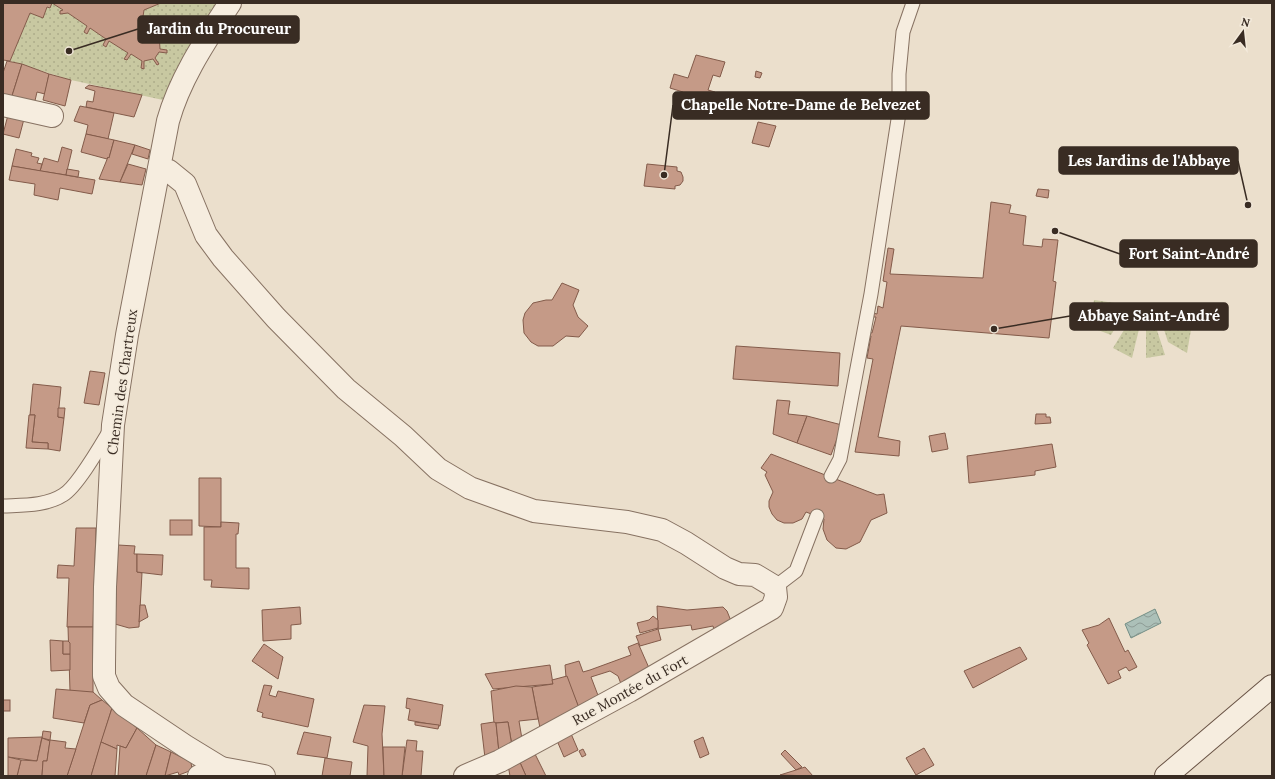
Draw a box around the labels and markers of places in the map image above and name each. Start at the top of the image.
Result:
callout: Jardin du Procureur [138,16,299,43]
callout: Chapelle Notre-Dame de Belvezet [673,92,929,119]
callout: Les Jardins de l'Abbaye [1059,147,1238,174]
callout: Fort Saint-André [1120,240,1257,267]
callout: Abbaye Saint-André [1070,303,1228,330]

